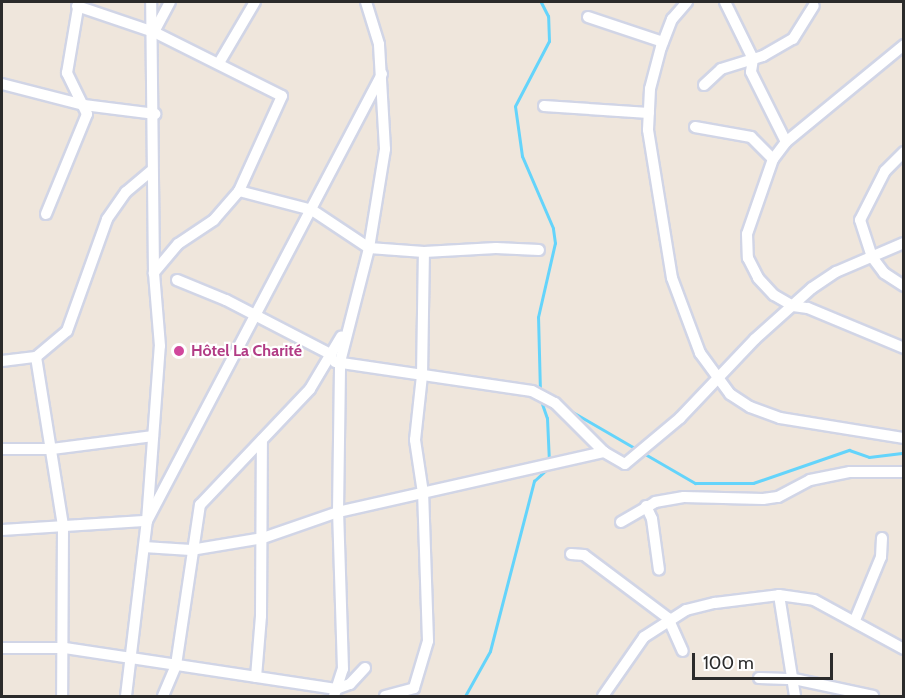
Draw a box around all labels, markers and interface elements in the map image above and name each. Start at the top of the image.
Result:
place label: Hôtel La Charité [191,341,302,361]
marker: Hôtel La Charité [172,344,186,358]
scale bar [695,641,836,679]
text: 100 m [703,652,754,674]

